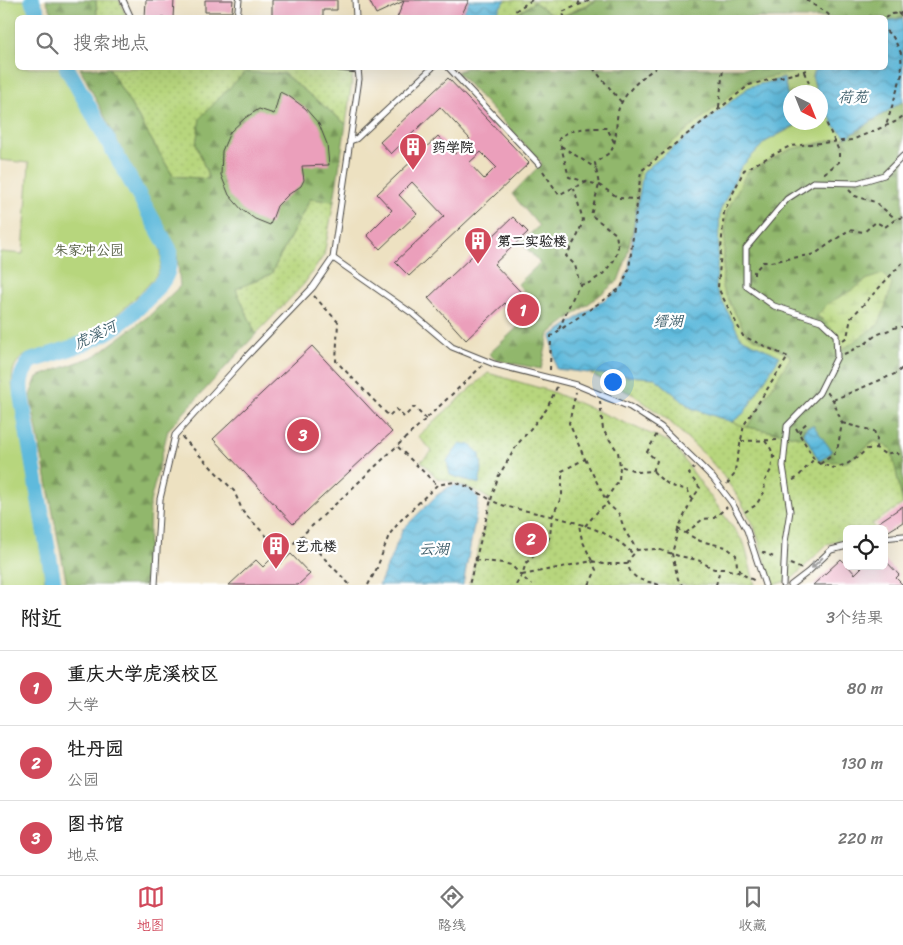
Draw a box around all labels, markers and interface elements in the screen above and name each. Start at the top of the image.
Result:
search box [15,15,888,70]
text: 搜索地点 [73,26,149,59]
icon: search [33,29,61,57]
water label: 荷苑 [838,84,870,110]
north arrow [783,85,828,130]
building icon: 药学院 [398,132,428,171]
place label: 药学院 [432,135,474,160]
building icon: 第二实验楼 [463,226,493,265]
place label: 第二实验楼 [497,229,567,254]
park label: 朱家冲公园 [54,238,124,263]
pin: 1 [507,291,539,329]
water label: 缙湖 [653,308,685,334]
water label: 虎溪河 [69,312,124,357]
your location [600,369,626,395]
pin: 3 [287,416,319,454]
pin: 2 [515,520,547,558]
map controls [843,525,888,570]
button: locate [843,525,888,570]
building icon: 艺术楼 [261,531,291,570]
place label: 艺术楼 [295,534,337,559]
water label: 云湖 [419,536,451,562]
one-way arrow [812,556,824,568]
text: 附近 [20,599,62,637]
text: 3个结果 [826,603,883,632]
text: 重庆大学虎溪校区 [67,657,219,690]
text: 1 [33,674,39,703]
text: 80 m [847,674,883,703]
text: 大学 [67,690,99,719]
text: 牡丹园 [67,732,124,765]
text: 2 [31,749,41,778]
text: 130 m [841,749,883,778]
text: 公园 [67,765,99,794]
text: 图书馆 [67,807,124,840]
text: 3 [32,824,40,853]
text: 220 m [838,824,883,853]
text: 地点 [67,840,99,869]
tab: 地图 [137,883,165,938]
tab: 路线 [438,883,466,938]
tab: 收藏 [739,883,767,938]

